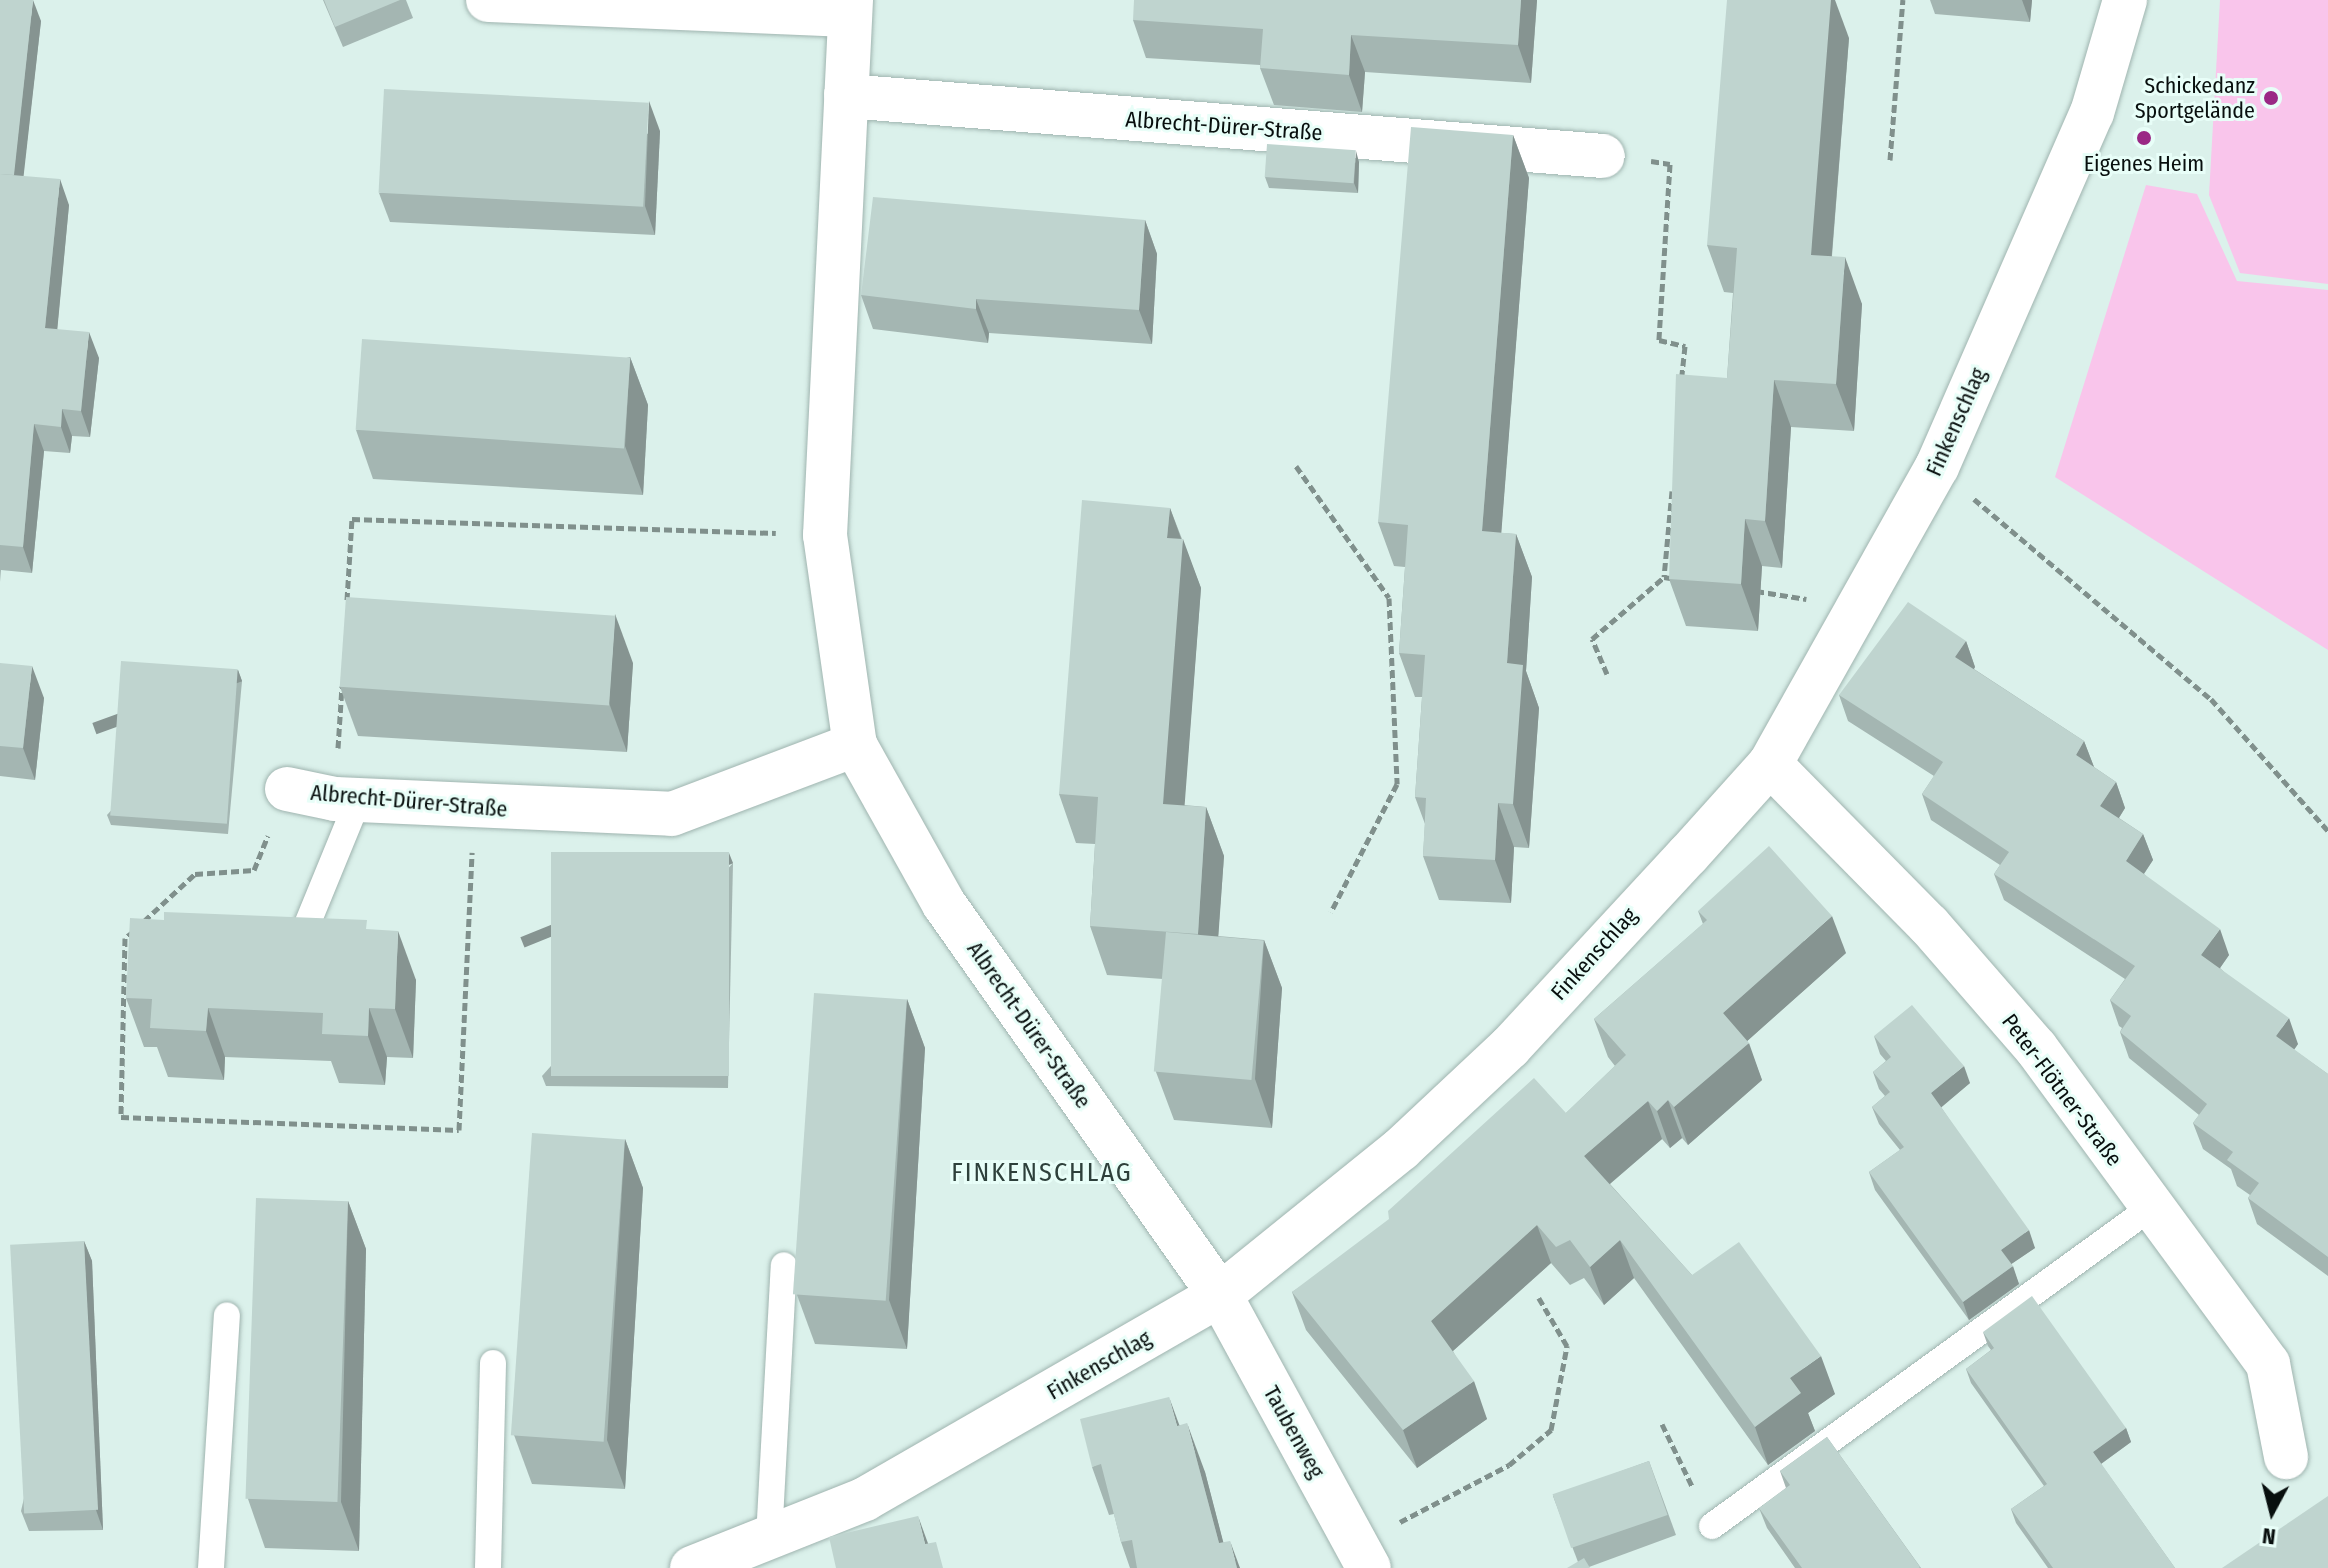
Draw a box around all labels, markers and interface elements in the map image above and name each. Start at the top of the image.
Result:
place label: Schickedanz Sportgelände [2135,72,2255,124]
marker: Schickedanz Sportgelände [2262,89,2280,107]
street label: Albrecht-Dürer-Straße [1125,106,1323,146]
marker: Eigenes Heim [2135,129,2153,147]
place label: Eigenes Heim [2084,151,2204,177]
street label: Finkenschlag [1920,364,1992,480]
street label: Albrecht-Dürer-Straße [310,779,508,823]
street label: Finkenschlag [1546,902,1642,1006]
street label: Albrecht-Dürer-Straße [962,937,1096,1113]
street label: Peter-Flötner-Straße [1996,1009,2128,1171]
district label: FINKENSCHLAG [951,1157,1133,1189]
street label: Finkenschlag [1042,1325,1156,1405]
street label: Taubenweg [1258,1381,1330,1483]
north arrow [2232,1472,2312,1552]
text: N [2261,1522,2277,1551]

